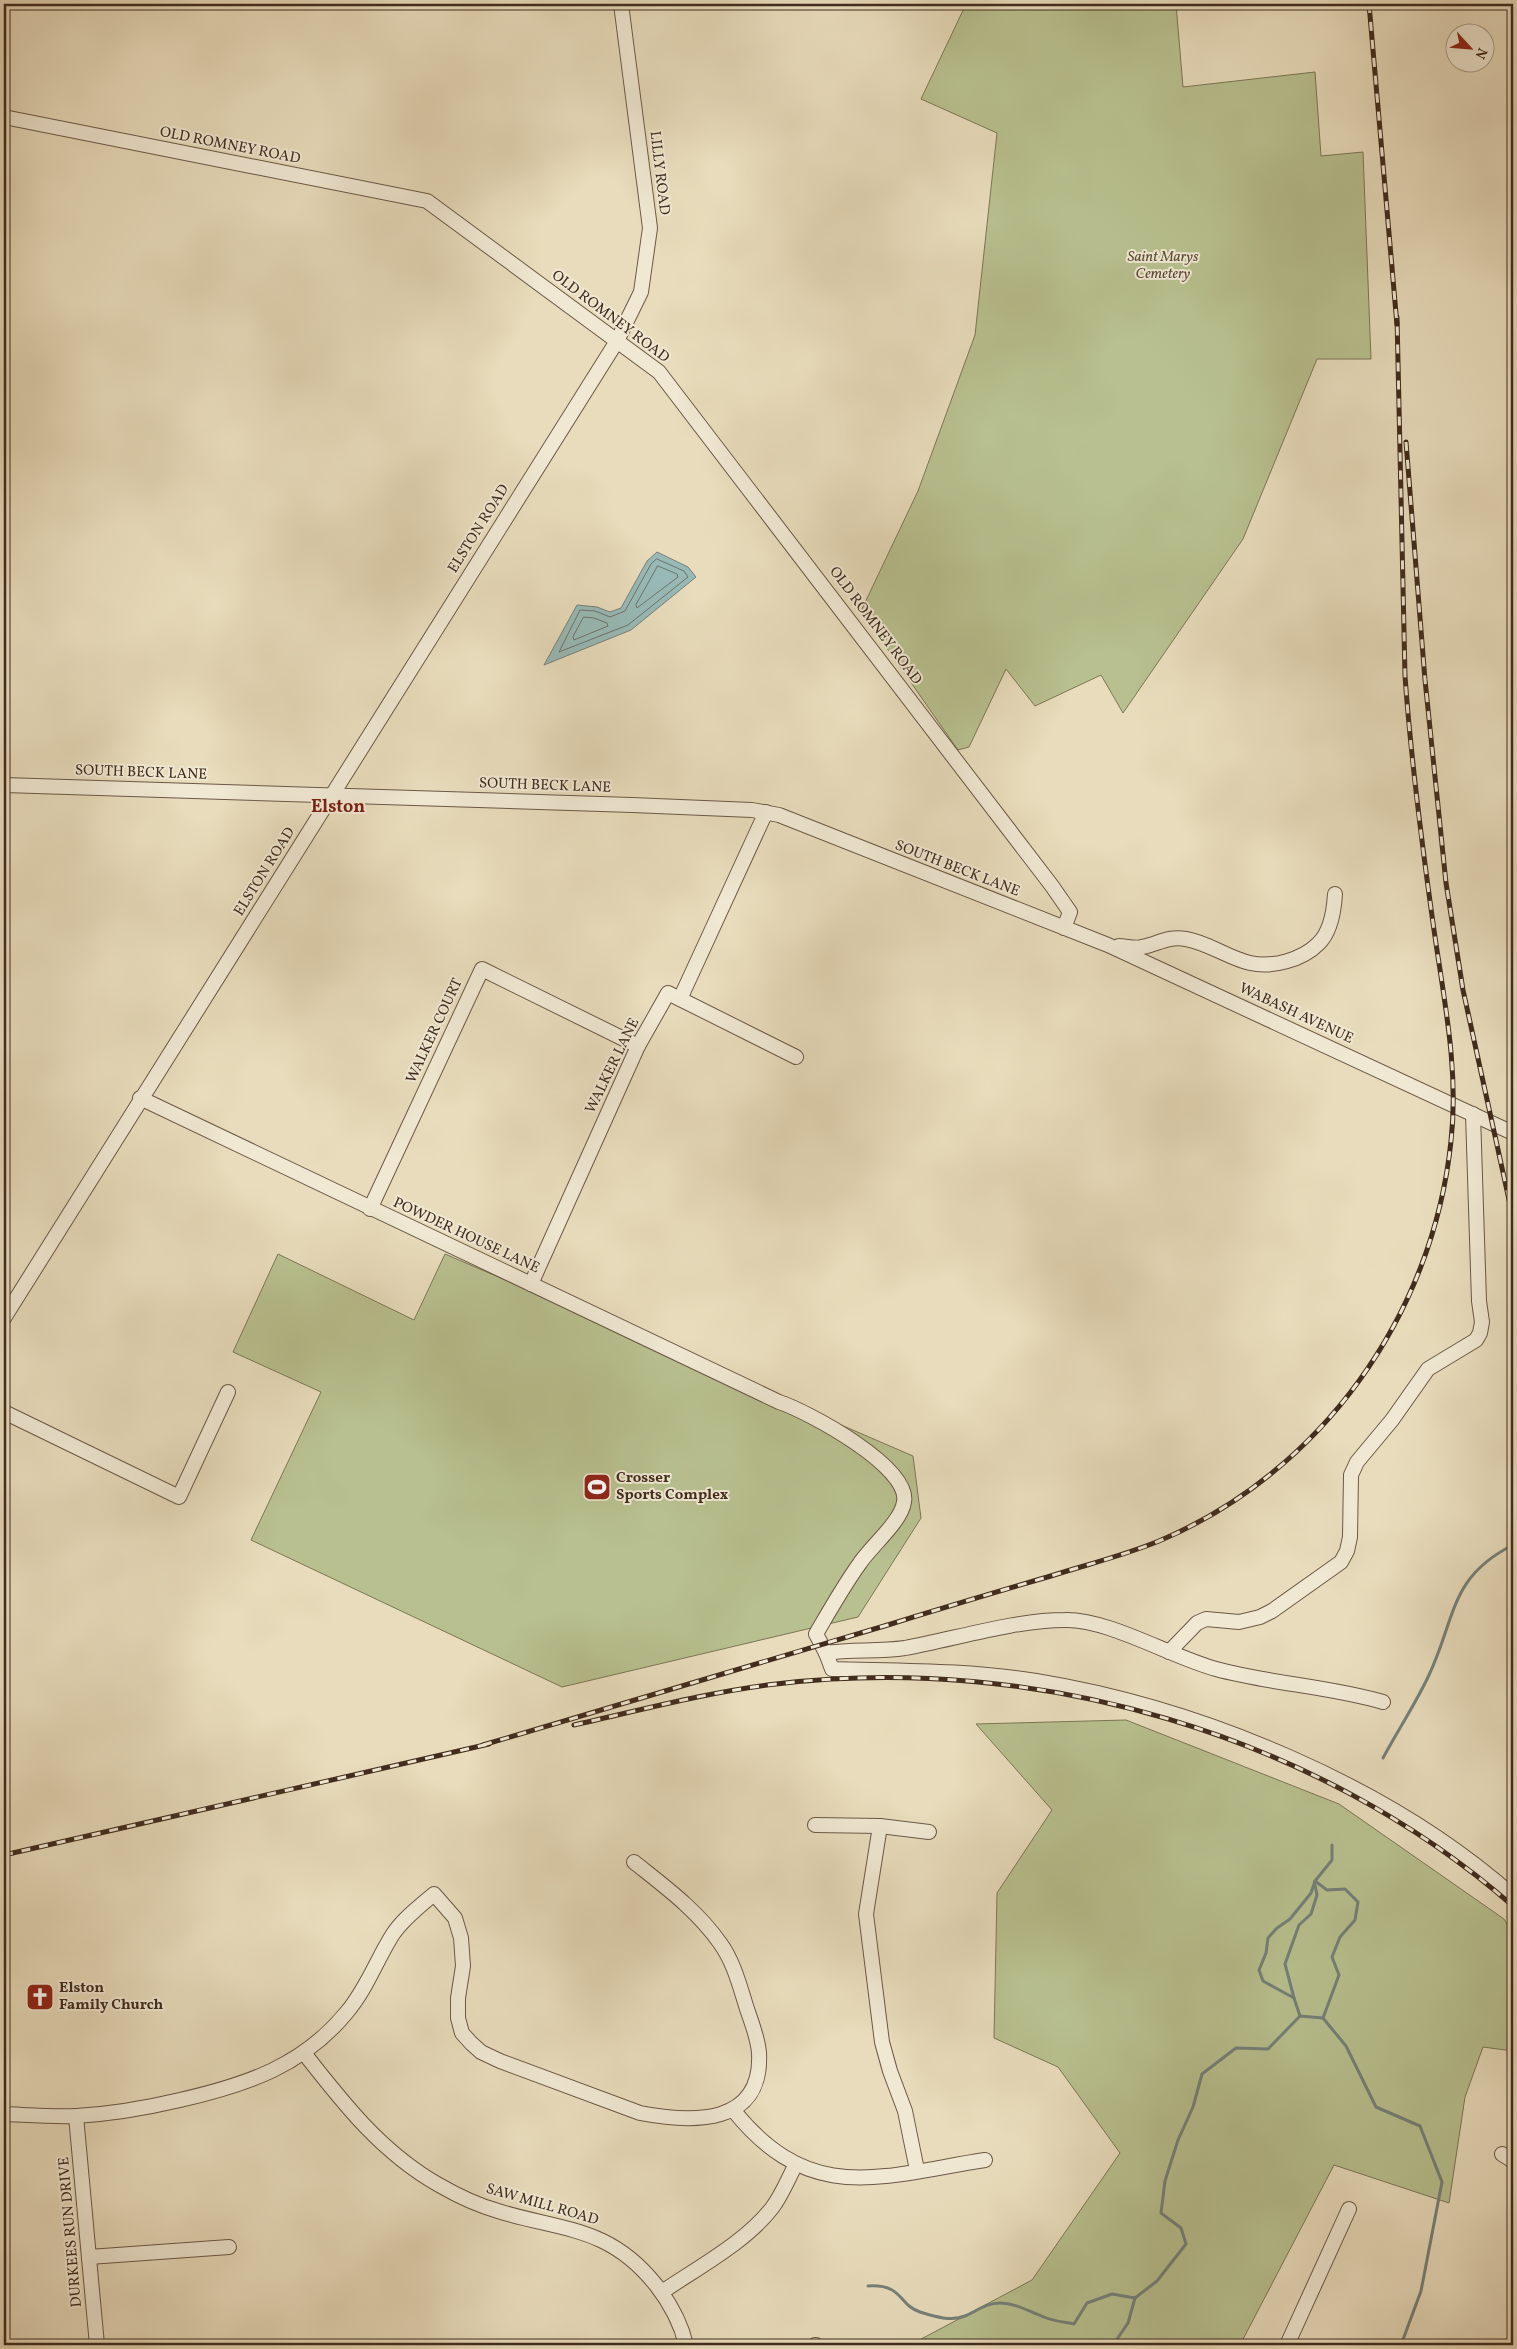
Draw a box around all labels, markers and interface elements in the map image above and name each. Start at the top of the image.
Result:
north arrow [1444,22,1494,72]
text: N [1470,44,1491,62]
street label: OLD ROMNEY ROAD [158,122,302,170]
street label: LILLY ROAD [643,130,675,216]
park label: Saint Marys Cemetery [1128,247,1199,285]
street label: OLD ROMNEY ROAD [547,266,673,368]
street label: ELSTON ROAD [443,480,515,578]
street label: OLD ROMNEY ROAD [824,563,926,689]
street label: SOUTH BECK LANE [74,760,208,786]
street label: SOUTH BECK LANE [478,773,612,799]
district label: Elston [311,795,365,820]
street label: ELSTON ROAD [229,823,301,921]
street label: SOUTH BECK LANE [891,835,1023,903]
street label: WALKER COURT [401,975,469,1087]
street label: WABASH AVENUE [1235,978,1357,1050]
street label: WALKER LANE [581,1015,645,1117]
street label: POWDER HOUSE LANE [389,1193,543,1279]
place label: Crosser Sports Complex [616,1468,729,1506]
sports icon: Crosser Sports Complex [582,1472,612,1502]
place label: Elston Family Church [59,1978,164,2016]
church icon: Elston Family Church [25,1982,55,2012]
street label: DURKEES RUN DRIVE [54,2156,88,2308]
street label: SAW MILL ROAD [483,2179,601,2231]

